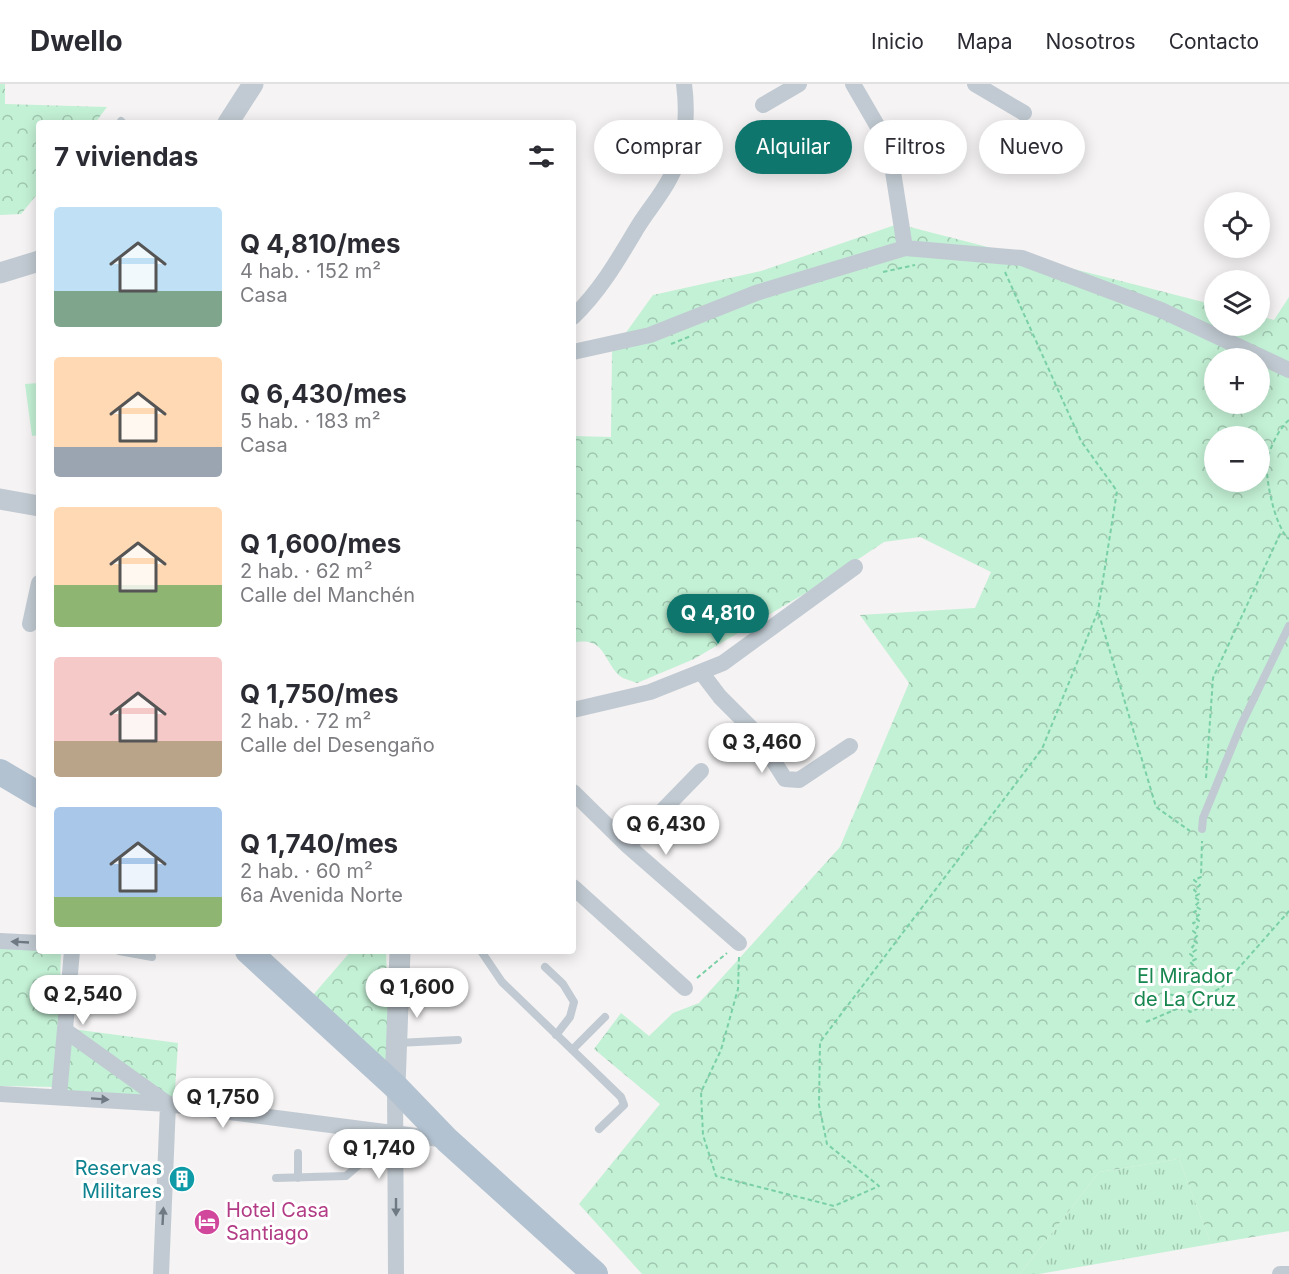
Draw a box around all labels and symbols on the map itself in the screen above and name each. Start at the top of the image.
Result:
pin: Q 4,810 [663,594,773,645]
pin: Q 3,460 [707,723,817,774]
pin: Q 6,430 [611,805,721,856]
one-way arrow [10,937,29,946]
park label: El Mirador de La Cruz [1134,964,1236,1011]
pin: Q 1,600 [362,968,472,1019]
pin: Q 2,540 [28,975,138,1026]
pin: Q 1,750 [168,1078,278,1129]
one-way arrow [91,1094,110,1104]
pin: Q 1,740 [324,1129,434,1180]
place label: Reservas Militares [75,1156,162,1203]
building icon: Reservas Militares [167,1164,197,1194]
place label: Hotel Casa Santiago [226,1198,329,1245]
one-way arrow [391,1198,401,1217]
one-way arrow [158,1206,167,1225]
hotel icon: Hotel Casa Santiago [192,1207,222,1237]

